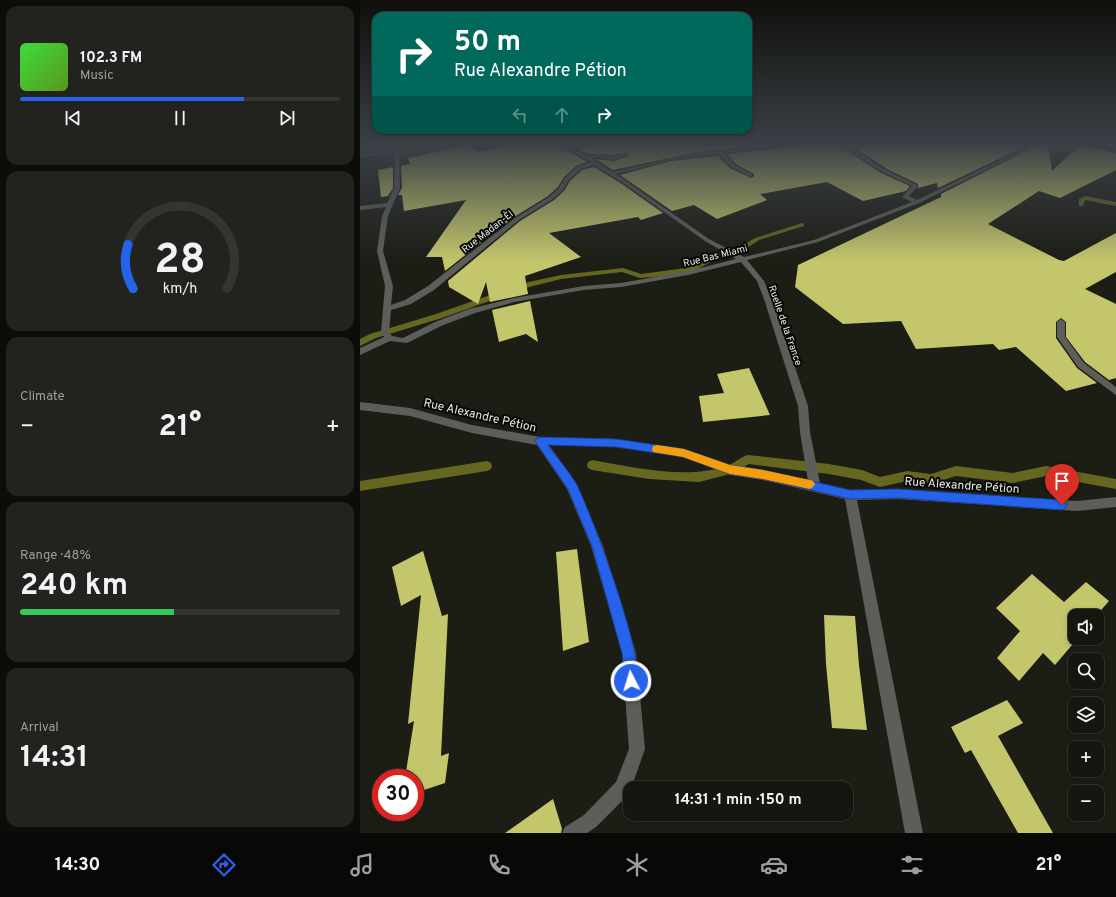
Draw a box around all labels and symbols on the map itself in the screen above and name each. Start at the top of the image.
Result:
street label: Rue Madan-Èl [459,208,516,256]
street label: Rue Bas Miami [682,242,749,271]
street label: Ruelle de la France [765,284,804,367]
street label: Rue Alexandre Pétion [422,395,538,437]
pin [1045,464,1079,505]
street label: Rue Alexandre Pétion [904,474,1020,498]
position arrow [610,660,652,702]
speed limit sign: 30 [372,769,424,821]

